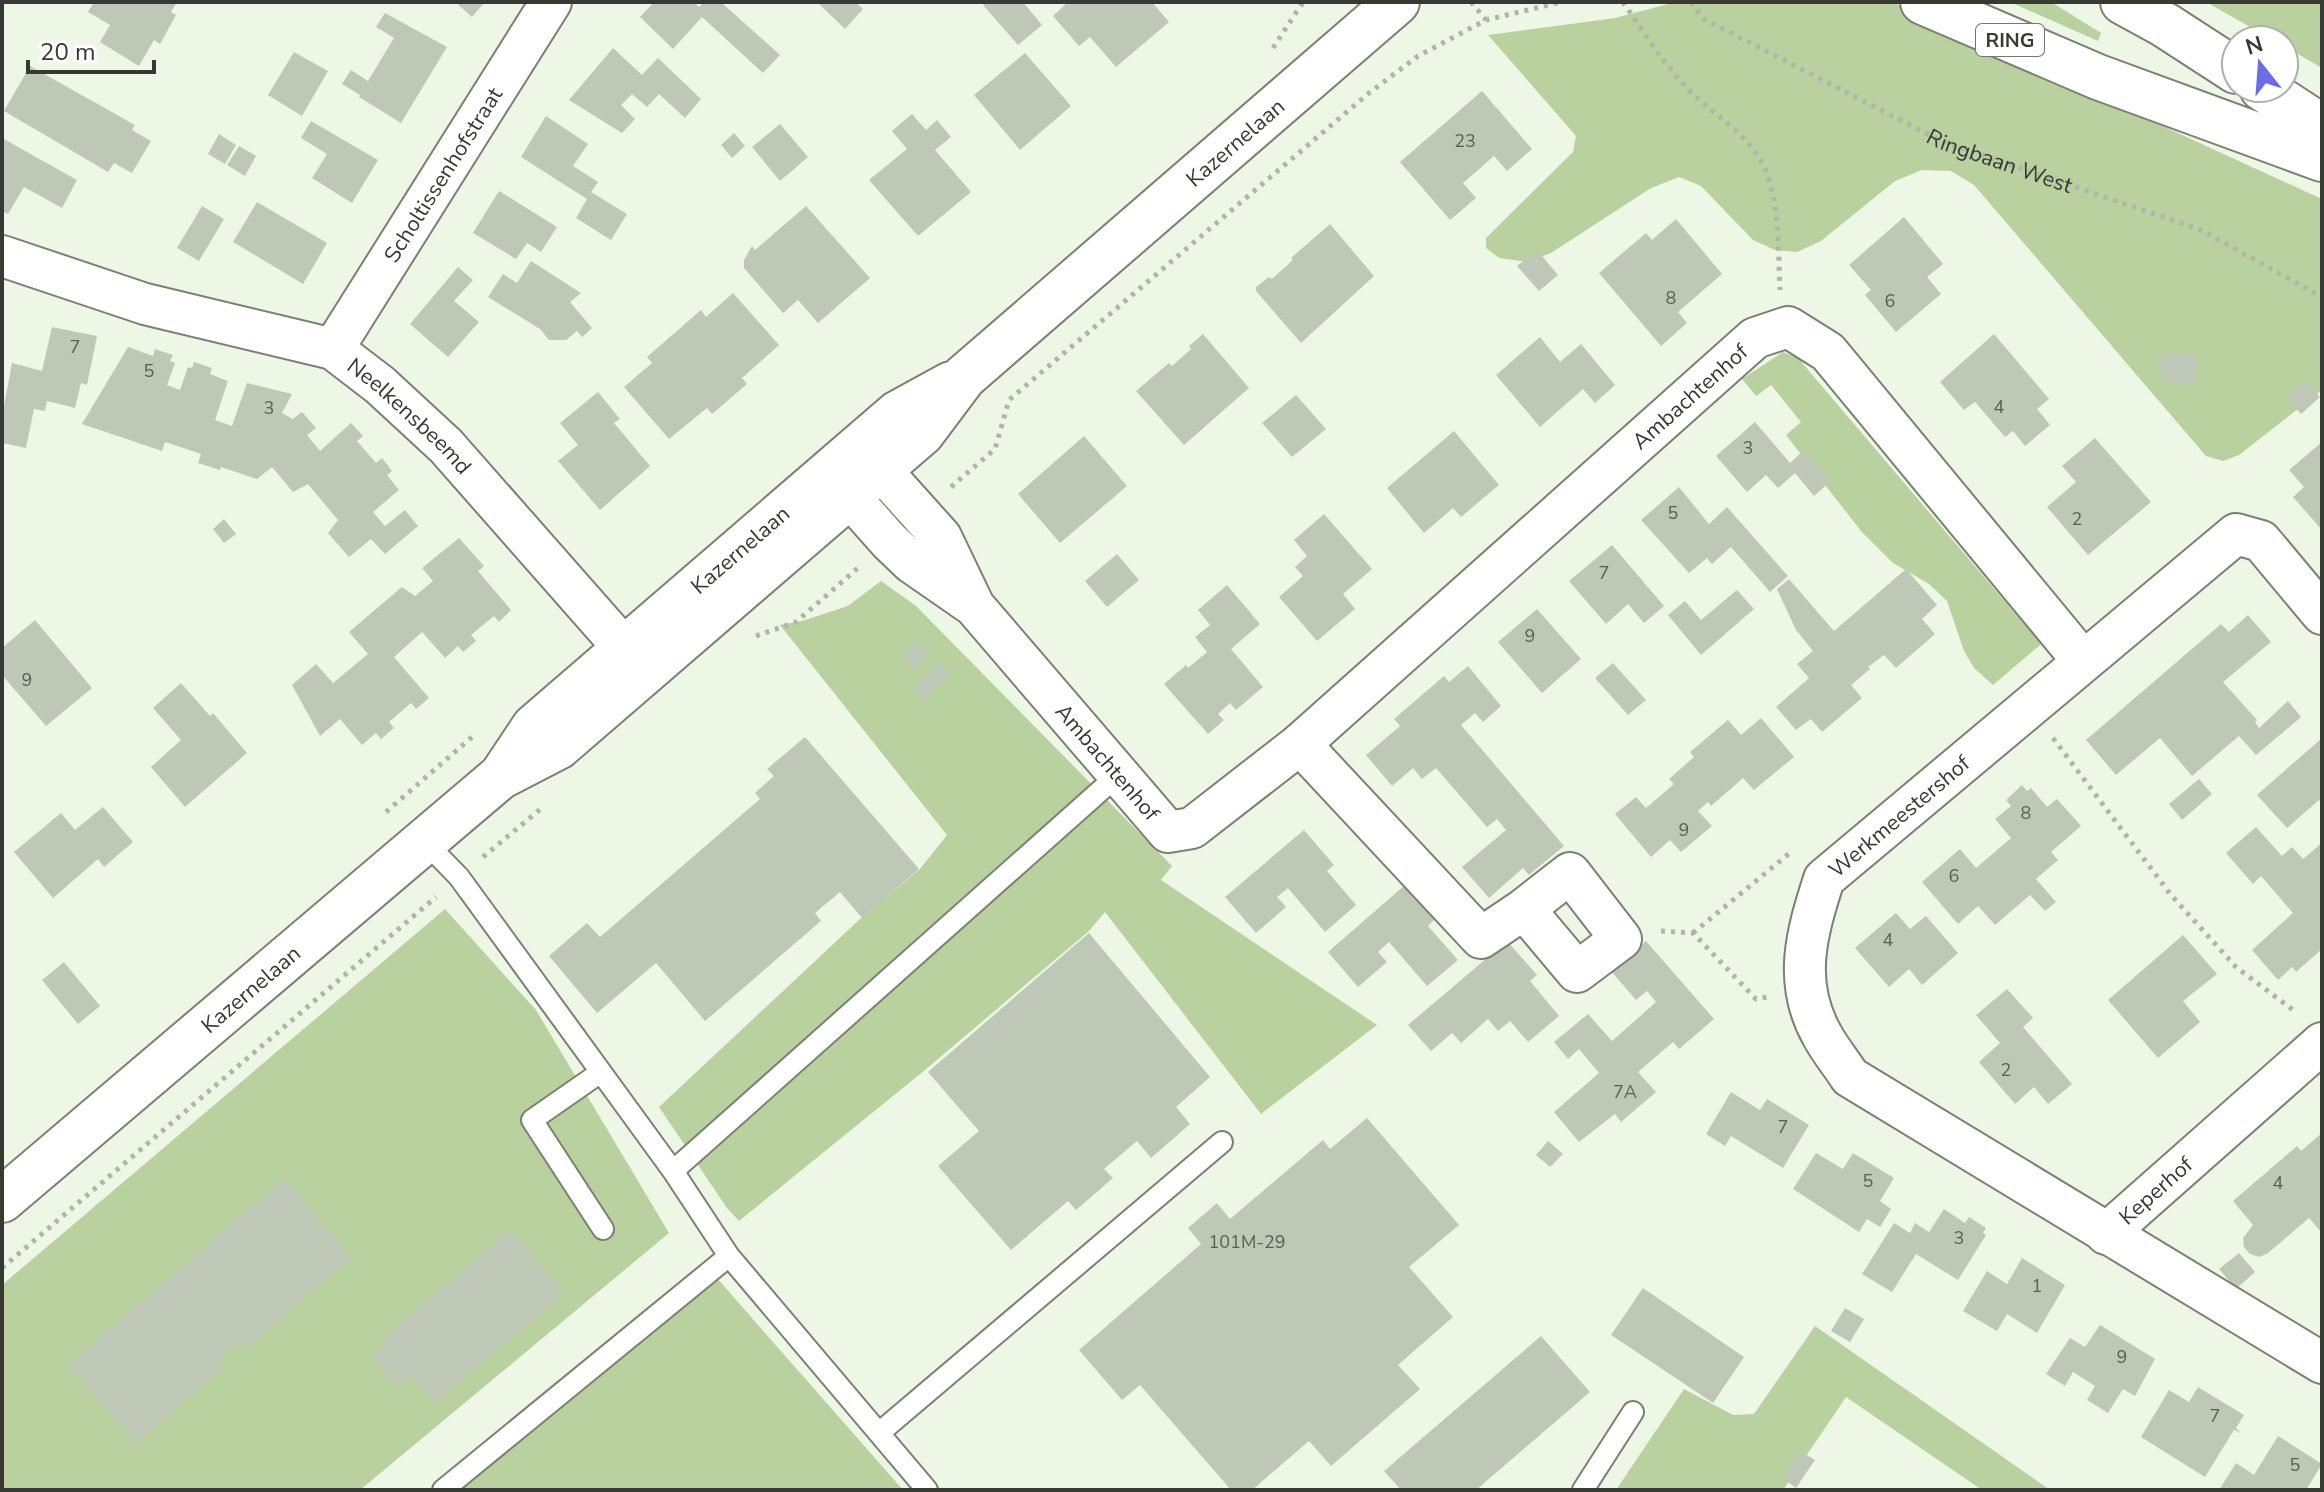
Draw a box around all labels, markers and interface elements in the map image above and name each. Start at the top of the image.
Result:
scale bar [28,24,154,74]
road number: RING [1976,24,2044,56]
north arrow [2220,24,2300,104]
text: N [2242,29,2267,63]
text: 20 m [40,36,96,68]
street label: Scholtissenhofstraat [377,81,510,269]
street label: Kazernelaan [1180,92,1291,194]
street label: Ringbaan West [1921,122,2077,201]
house number: 23 [1454,129,1476,153]
house number: 8 [1666,286,1676,310]
house number: 6 [1885,289,1895,313]
house number: 7 [70,335,80,359]
street label: Ambachtenhof [1626,337,1755,457]
street label: Neelkensbeemd [341,351,478,481]
house number: 5 [144,359,154,383]
house number: 4 [1994,395,2005,419]
house number: 3 [264,396,274,420]
house number: 3 [1743,436,1753,460]
street label: Kazernelaan [685,499,796,601]
house number: 5 [1668,501,1678,525]
house number: 2 [2072,507,2082,531]
house number: 7 [1599,561,1609,585]
house number: 9 [1525,624,1535,648]
house number: 9 [22,668,32,692]
street label: Ambachtenhof [1048,697,1166,828]
street label: Werkmeestershof [1823,748,1977,885]
house number: 8 [2021,801,2031,825]
house number: 9 [1679,818,1689,842]
house number: 6 [1949,864,1959,888]
house number: 4 [1883,928,1894,952]
street label: Kazernelaan [195,939,307,1041]
house number: 2 [2001,1058,2011,1082]
house number: 7A [1613,1080,1637,1104]
house number: 7 [1778,1115,1788,1139]
street label: Keperhof [2113,1150,2200,1232]
house number: 5 [1863,1169,1873,1193]
house number: 4 [2273,1171,2284,1195]
house number: 3 [1954,1226,1964,1250]
house number: 101M-29 [1208,1230,1286,1254]
house number: 1 [2032,1274,2042,1298]
house number: 9 [2117,1345,2127,1369]
house number: 7 [2210,1404,2220,1428]
house number: 5 [2290,1453,2300,1477]

